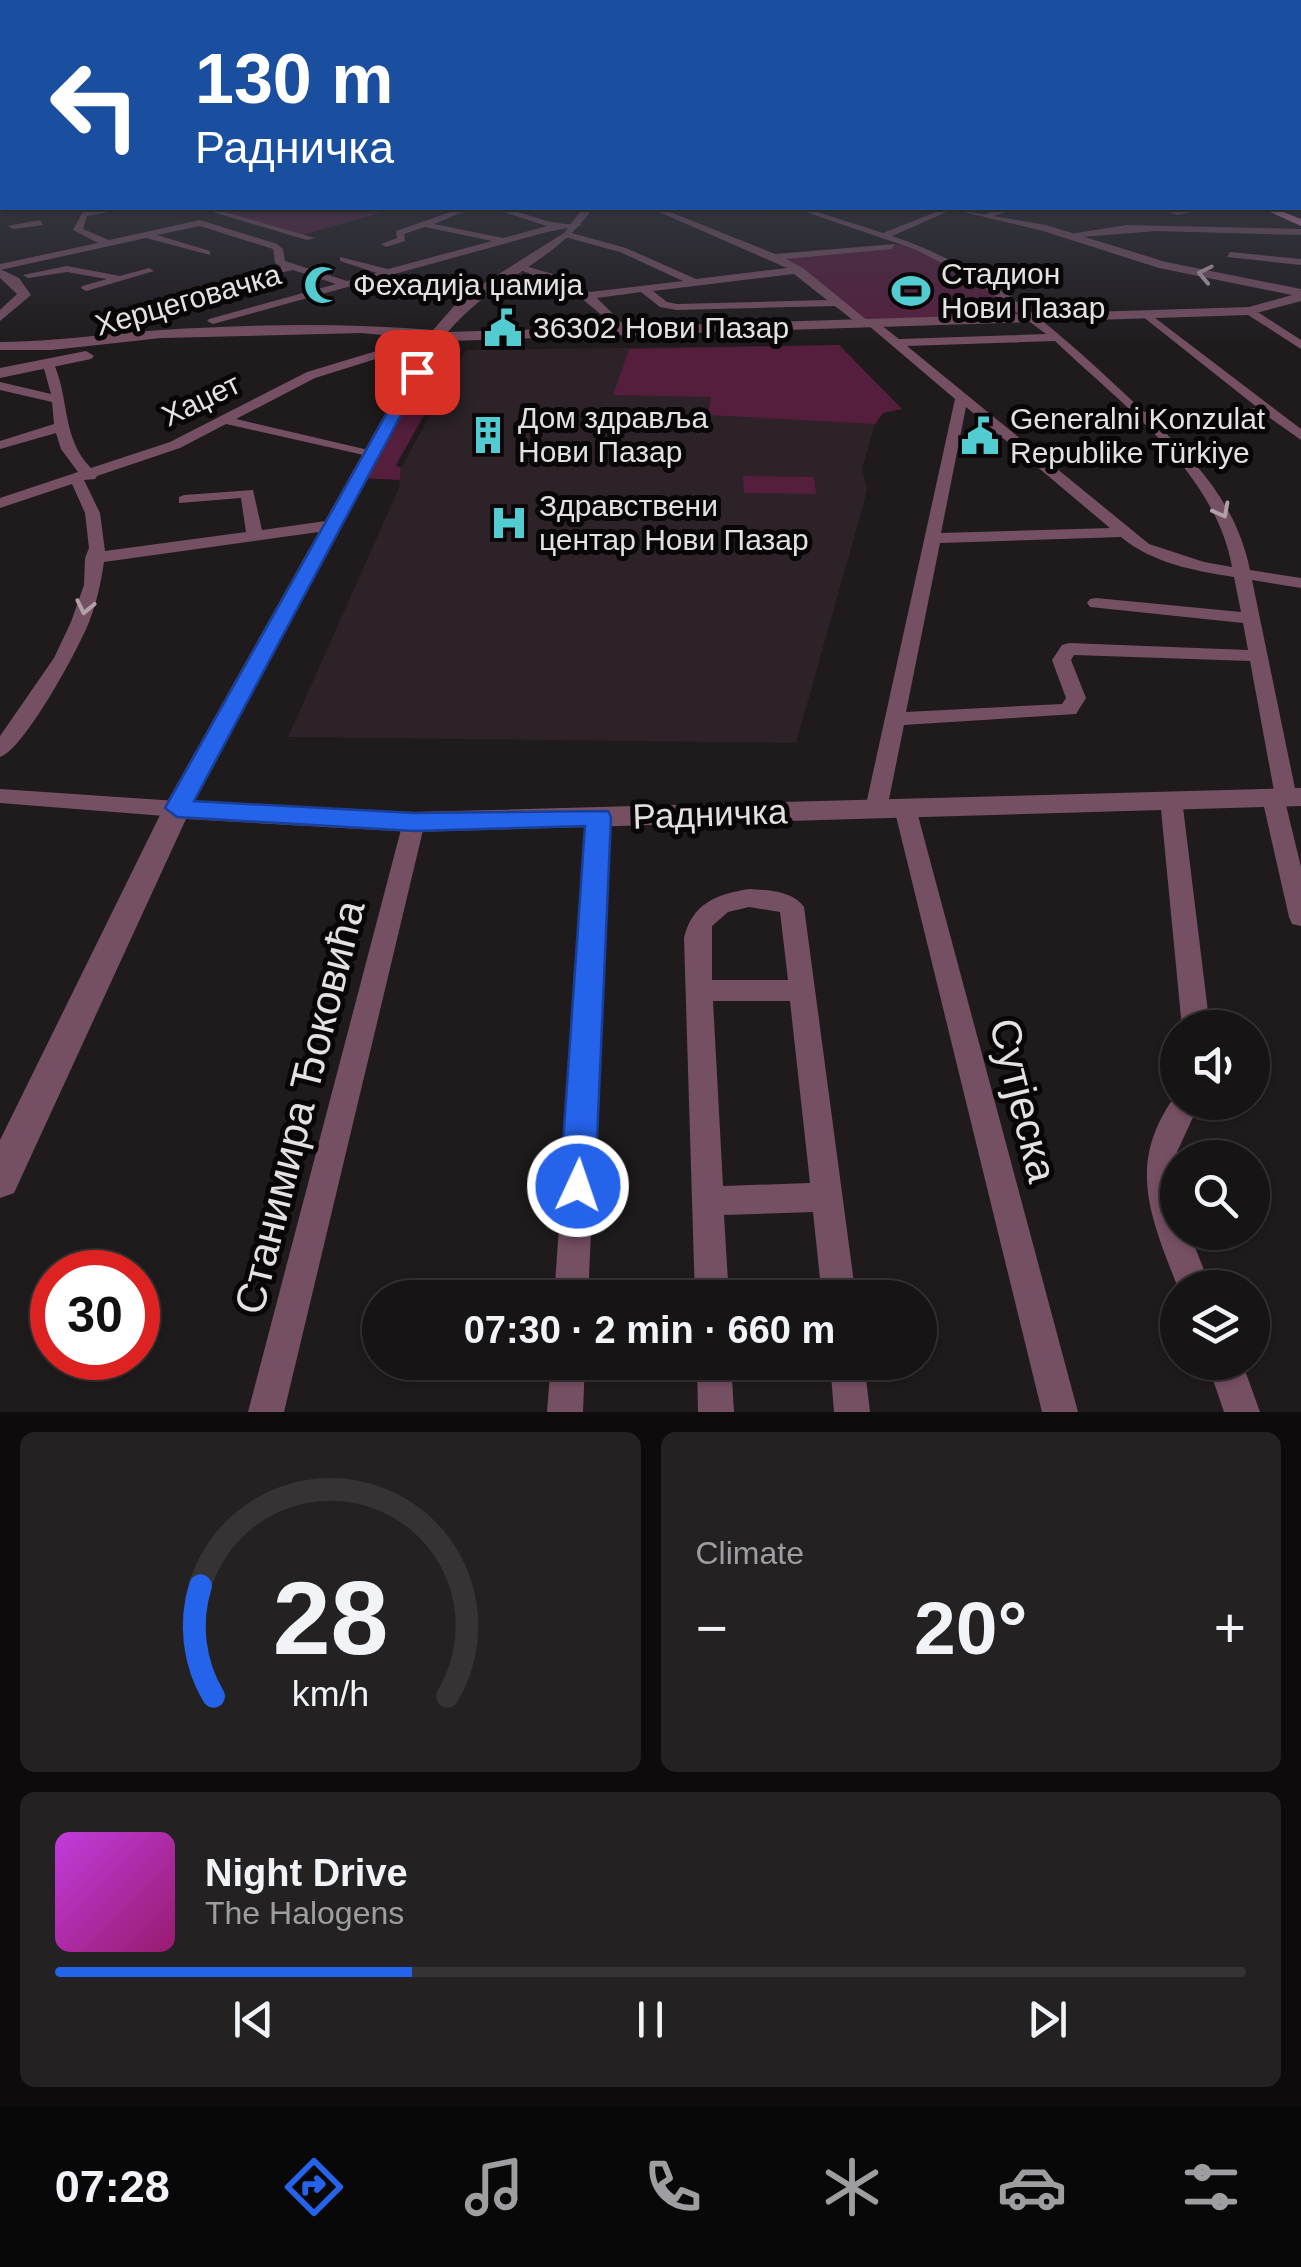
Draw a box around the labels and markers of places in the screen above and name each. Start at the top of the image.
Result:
place label: Стадион Нови Пазар [941,257,1105,324]
mosque icon: Фехадија џамија [302,264,344,306]
place label: Фехадија џамија [353,268,583,301]
sports icon: Стадион Нови Пазар [890,270,932,312]
public building icon: 36302 Нови Пазар [482,307,524,349]
place label: 36302 Нови Пазар [533,311,789,344]
pin [375,330,460,415]
place label: Дом здравља Нови Пазар [518,401,708,468]
place label: Generalni Konzulat Republike Türkiye [1010,402,1266,469]
building icon: Дом здравља Нови Пазар [467,414,509,456]
public building icon: Generalni Konzulat Republike Türkiye [959,415,1001,457]
place label: Здравствени центар Нови Пазар [539,489,809,556]
hospital icon: Здравствени центар Нови Пазар [488,502,530,544]

